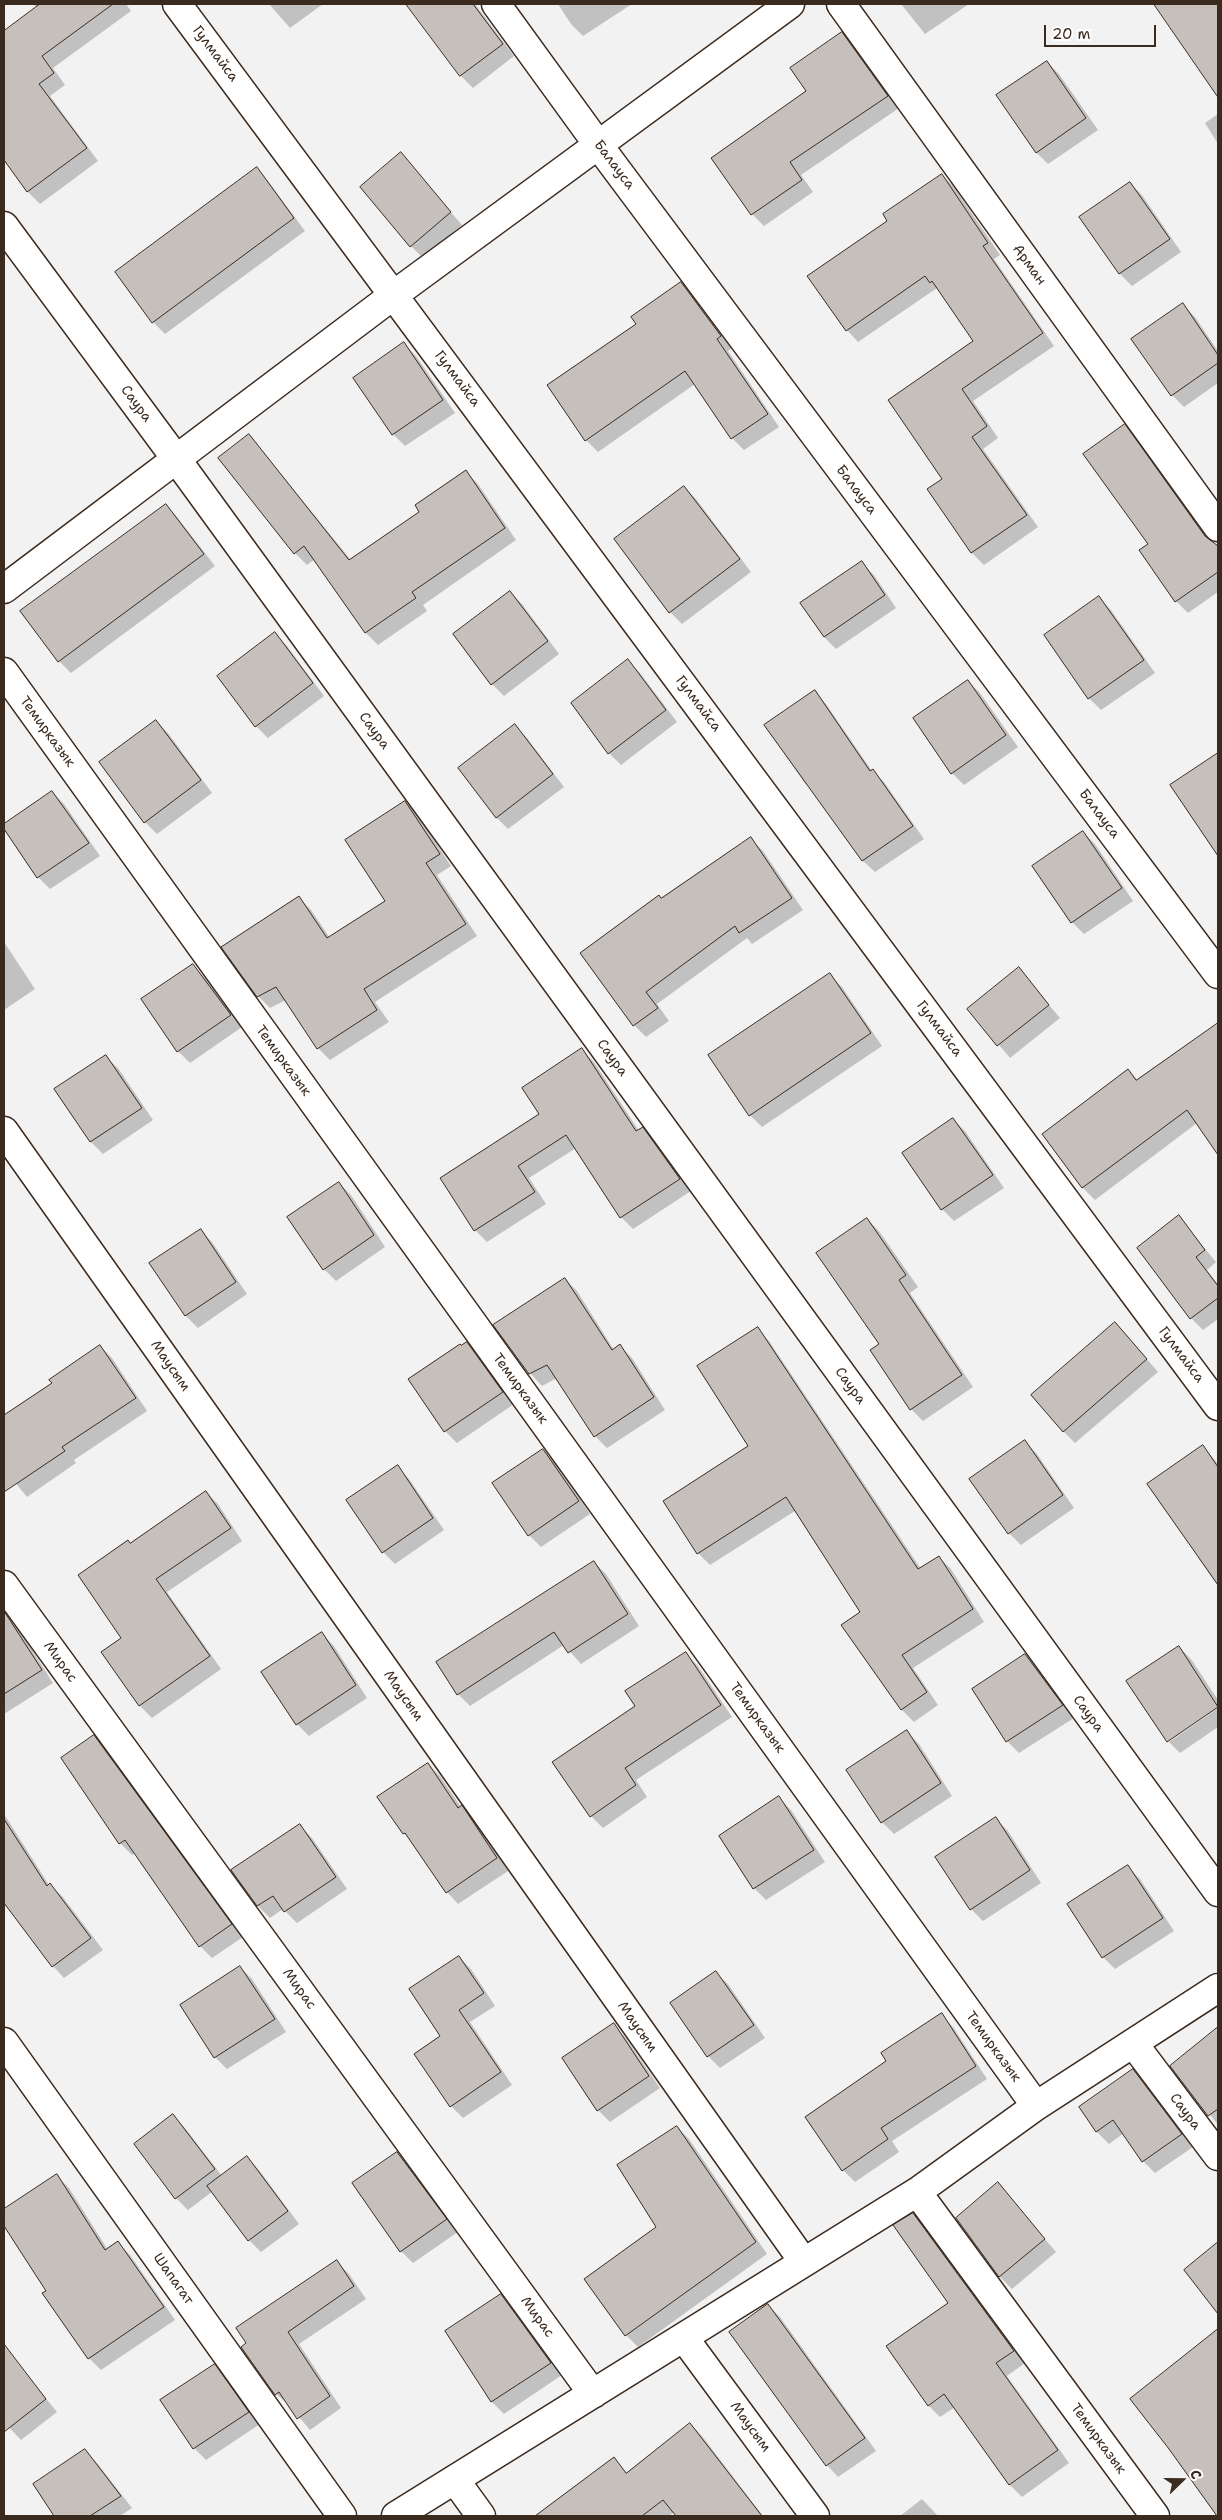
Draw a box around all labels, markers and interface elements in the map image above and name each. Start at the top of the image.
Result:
scale bar [1047,15,1160,47]
street label: Гулмайса [188,23,242,85]
text: 20 m [1052,24,1091,44]
street label: Балауса [590,137,638,193]
street label: Арман [1009,241,1049,289]
street label: Гулмайса [430,348,484,410]
street label: Саура [117,382,155,426]
street label: Балауса [832,462,880,518]
street label: Гулмайса [671,673,725,735]
street label: Темирказык [16,693,78,771]
street label: Саура [355,709,393,753]
street label: Балауса [1075,786,1123,842]
street label: Гулмайса [912,998,966,1060]
street label: Темирказык [252,1022,314,1100]
street label: Саура [593,1036,631,1080]
street label: Гулмайса [1154,1324,1208,1386]
street label: Маусым [146,1337,194,1395]
street label: Темирказык [489,1350,551,1428]
street label: Саура [831,1364,869,1408]
street label: Мирас [40,1638,80,1686]
street label: Маусым [379,1667,427,1725]
street label: Темирказык [726,1679,788,1757]
street label: Саура [1069,1692,1107,1736]
street label: Мирас [279,1965,319,2013]
street label: Маусым [613,1998,661,2056]
street label: Темирказык [962,2008,1024,2086]
street label: Саура [1166,2090,1204,2134]
street label: Шапагат [149,2250,197,2308]
street label: Мирас [517,2293,557,2341]
street label: Маусым [726,2399,774,2455]
street label: Темирказык [1067,2400,1129,2478]
north arrow [1157,2455,1207,2505]
text: С [1186,2467,1206,2482]

